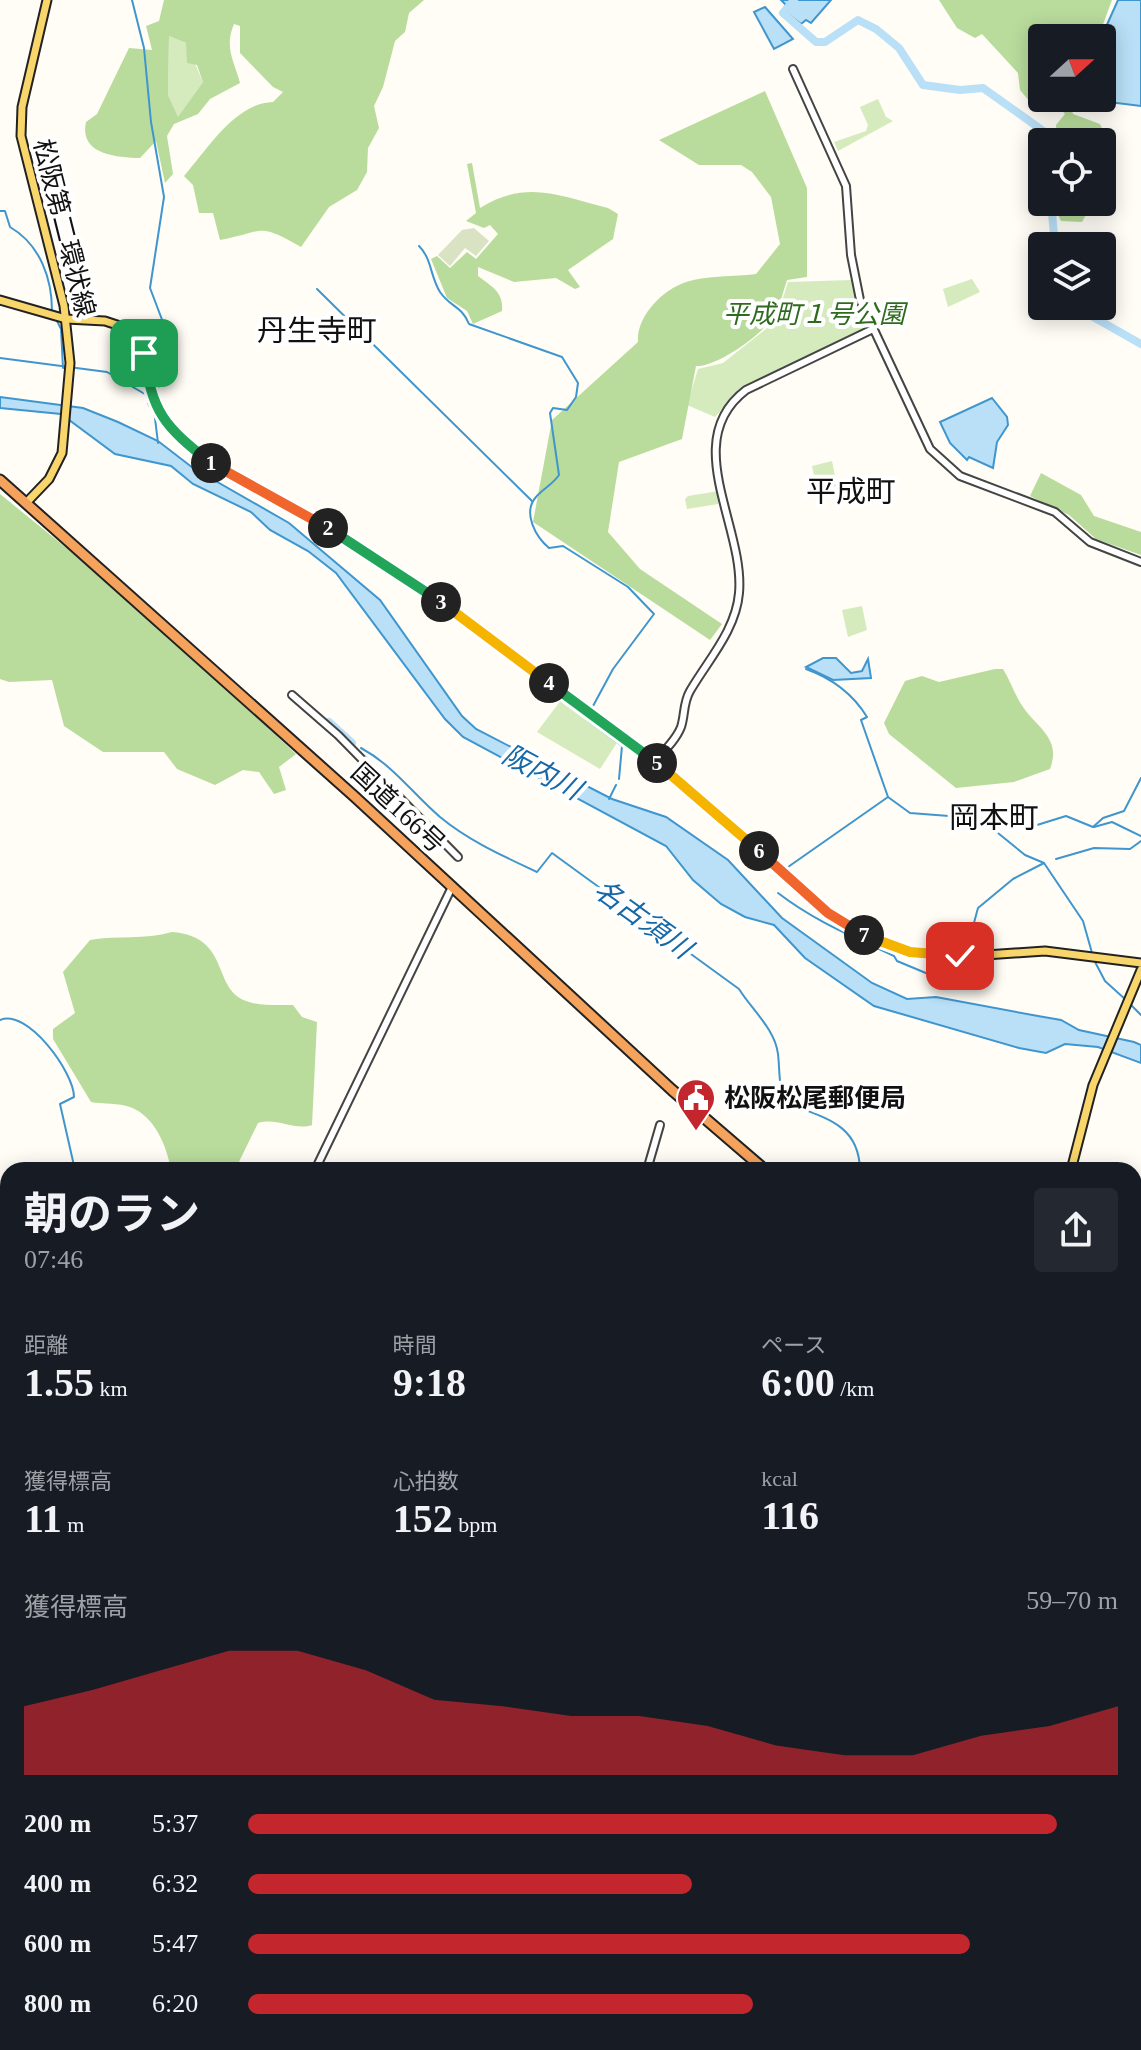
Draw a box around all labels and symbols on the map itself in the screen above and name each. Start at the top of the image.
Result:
north arrow [1028,24,1116,112]
street label: 松阪第二環状線 [28,136,100,320]
park label: 平成町１号公園 [723,300,909,329]
district label: 丹生寺町 [257,314,377,347]
pin [110,319,178,387]
pin: 1 [191,443,231,483]
district label: 平成町 [806,475,896,508]
pin: 2 [308,508,348,548]
pin: 3 [421,582,461,622]
pin: 4 [529,663,569,703]
water label: 阪内川 [498,739,589,807]
pin: 5 [637,743,677,783]
street label: 国道166号 [345,757,451,859]
district label: 岡本町 [949,801,1039,834]
pin: 6 [739,831,779,871]
water label: 名古須川 [589,874,700,966]
pin: 7 [844,915,884,955]
pin [926,922,994,990]
public building icon: 松阪松尾郵便局 [675,1077,717,1132]
place label: 松阪松尾郵便局 [724,1084,906,1113]

